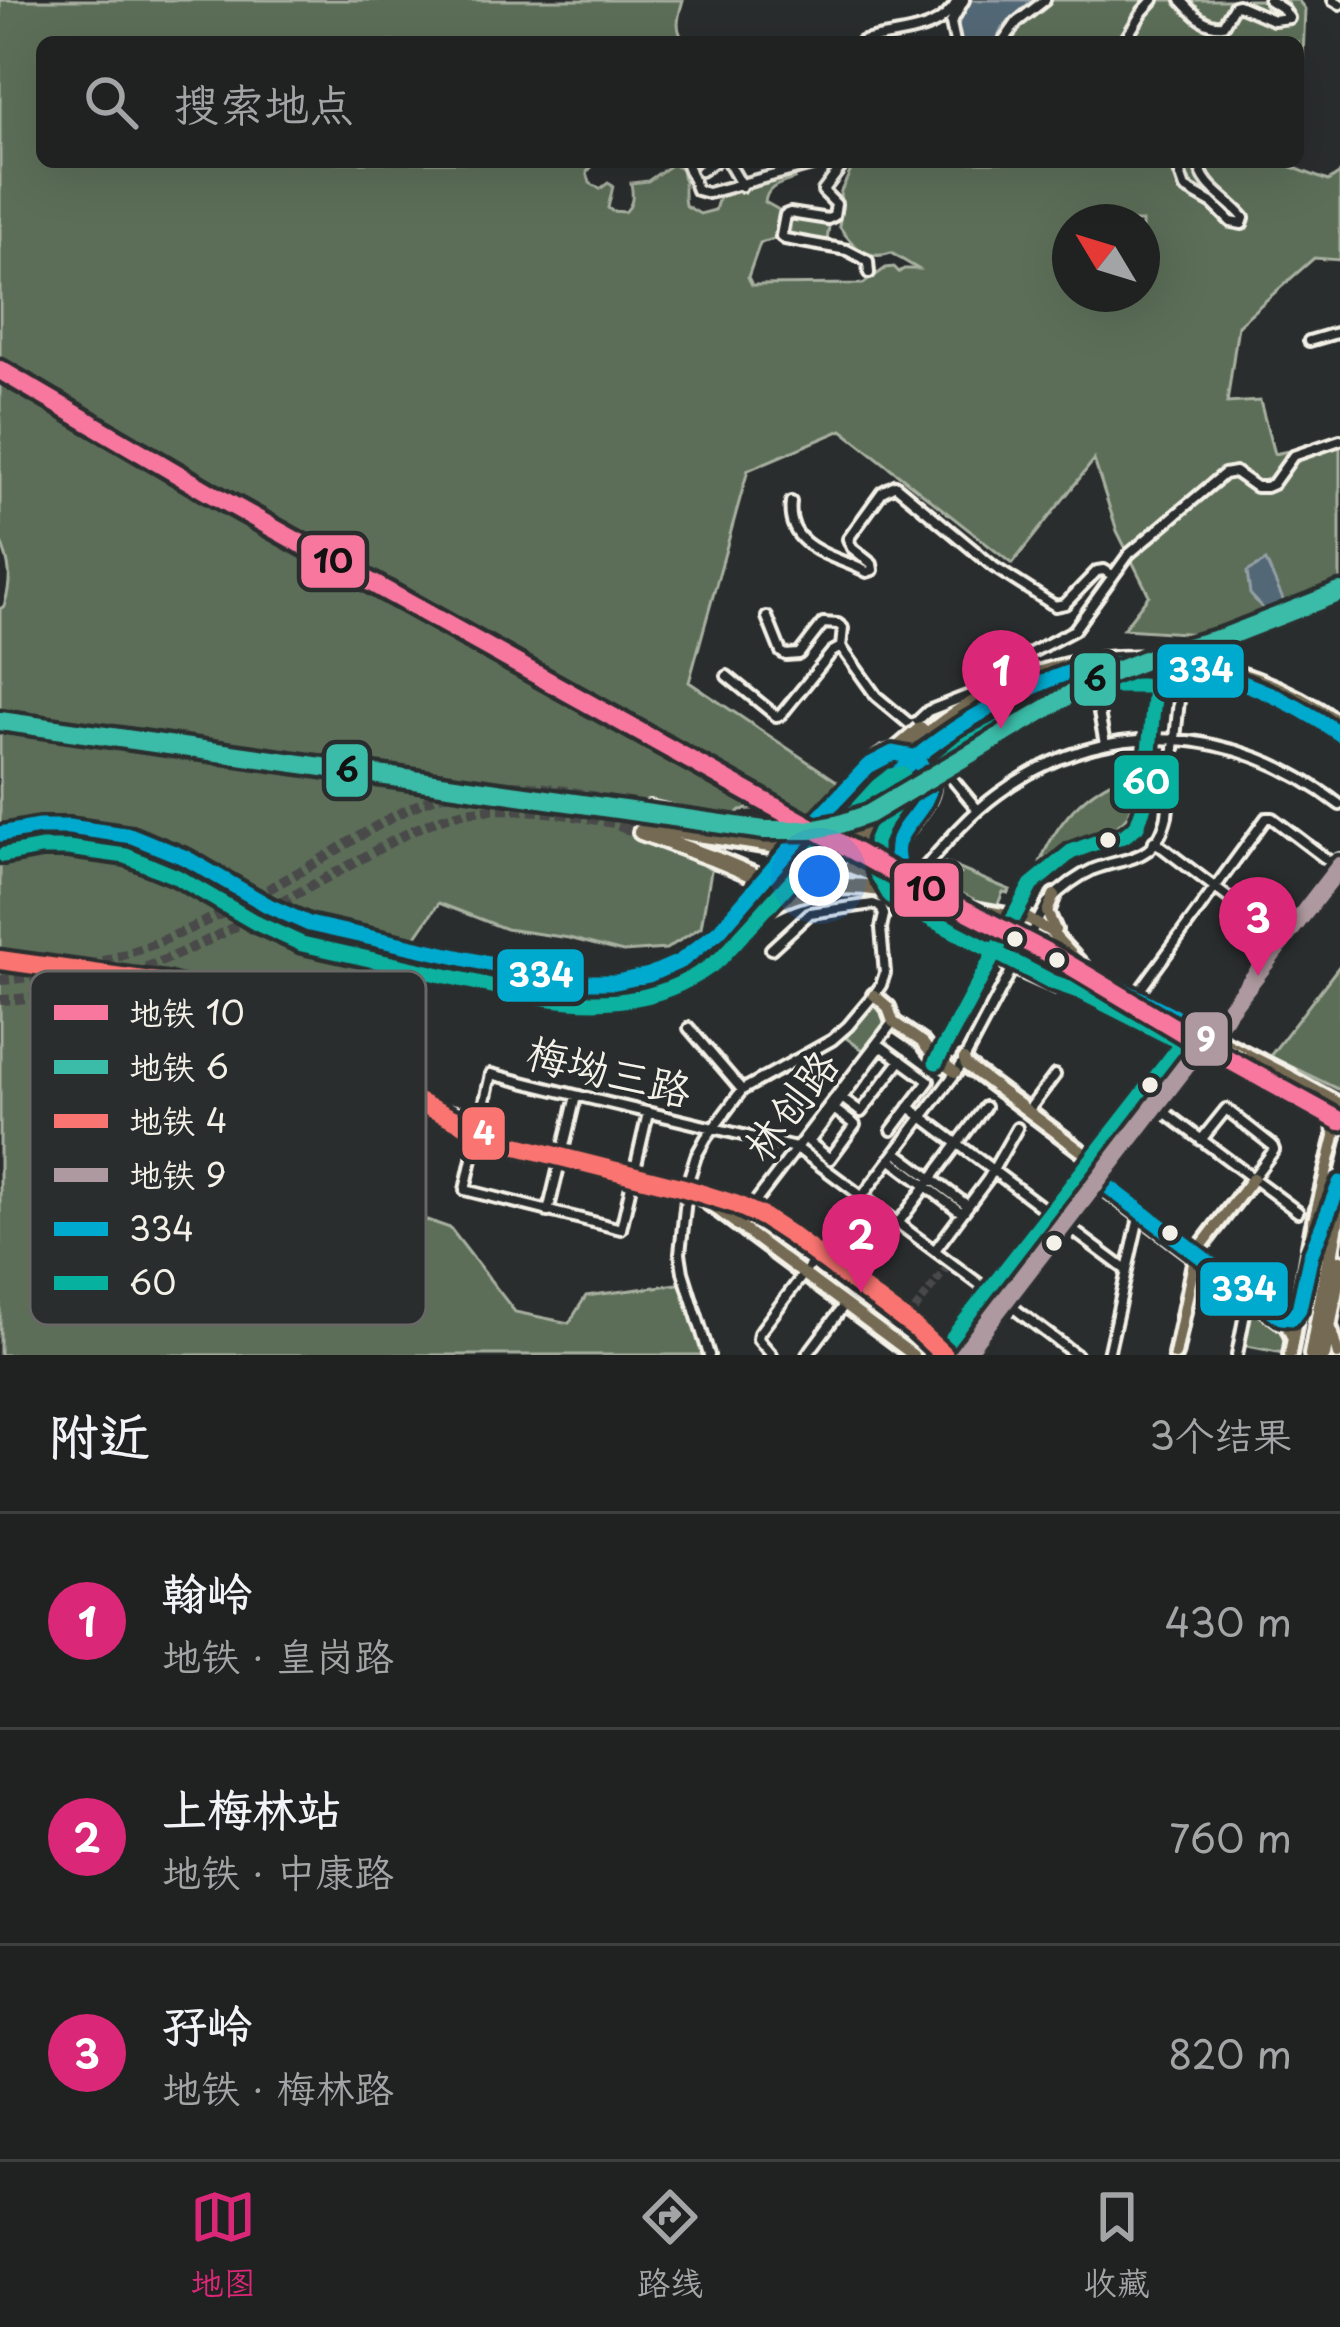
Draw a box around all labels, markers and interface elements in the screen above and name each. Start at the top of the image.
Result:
search box [36,36,1304,168]
text: 搜索地点 [174,68,354,136]
icon: search [78,69,144,135]
north arrow [1052,204,1160,312]
line badge: 10 [299,533,367,590]
text: 10 [313,534,353,584]
pin: 1 [962,630,1040,729]
line badge: 334 [1155,642,1246,700]
text: 334 [1168,643,1234,693]
line badge: 6 [1072,651,1118,708]
text: 6 [1083,652,1107,702]
line badge: 6 [324,742,370,799]
text: 6 [335,743,359,793]
line badge: 60 [1112,753,1181,811]
text: 60 [1122,755,1170,805]
unlabelled marker [1097,829,1119,851]
your location [789,846,849,906]
line badge: 10 [892,861,961,919]
text: 10 [906,862,946,912]
pin: 3 [1219,877,1297,976]
unlabelled marker [1004,928,1026,950]
line badge: 334 [495,947,586,1004]
text: 334 [508,948,574,998]
unlabelled marker [1046,949,1068,971]
legend [30,971,426,1325]
text: 地铁 10 [129,986,245,1036]
line badge: 9 [1183,1010,1230,1068]
text: 9 [1196,1012,1216,1062]
street label: 梅坳三路 [520,1019,699,1120]
street label: 林创路 [726,1035,852,1174]
text: 地铁 6 [129,1040,229,1090]
unlabelled marker [1139,1074,1161,1096]
text: 地铁 4 [129,1094,228,1144]
line badge: 4 [460,1105,507,1162]
text: 4 [473,1106,495,1156]
text: 地铁 9 [129,1148,227,1198]
pin: 2 [822,1194,900,1293]
text: 334 [129,1202,194,1252]
unlabelled marker [1159,1222,1181,1244]
unlabelled marker [1043,1232,1065,1254]
text: 60 [129,1256,176,1306]
line badge: 334 [1198,1260,1290,1318]
text: 334 [1211,1262,1277,1312]
text: 附近 [48,1395,150,1472]
text: 3个结果 [1149,1404,1292,1463]
text: 翰岭 [162,1557,252,1625]
text: 1 [78,1591,96,1650]
text: 430 m [1165,1591,1292,1650]
text: 地铁 · 皇岗路 [162,1625,394,1684]
text: 上梅林站 [162,1773,342,1841]
text: 2 [73,1807,101,1866]
text: 760 m [1169,1807,1292,1866]
text: 地铁 · 中康路 [162,1841,394,1900]
text: 孖岭 [162,1989,252,2057]
text: 3 [74,2023,100,2082]
text: 820 m [1168,2023,1292,2082]
text: 地铁 · 梅林路 [162,2057,394,2116]
tab: 地图 [190,2184,256,2306]
tab: 路线 [637,2184,703,2306]
tab: 收藏 [1084,2184,1150,2306]

